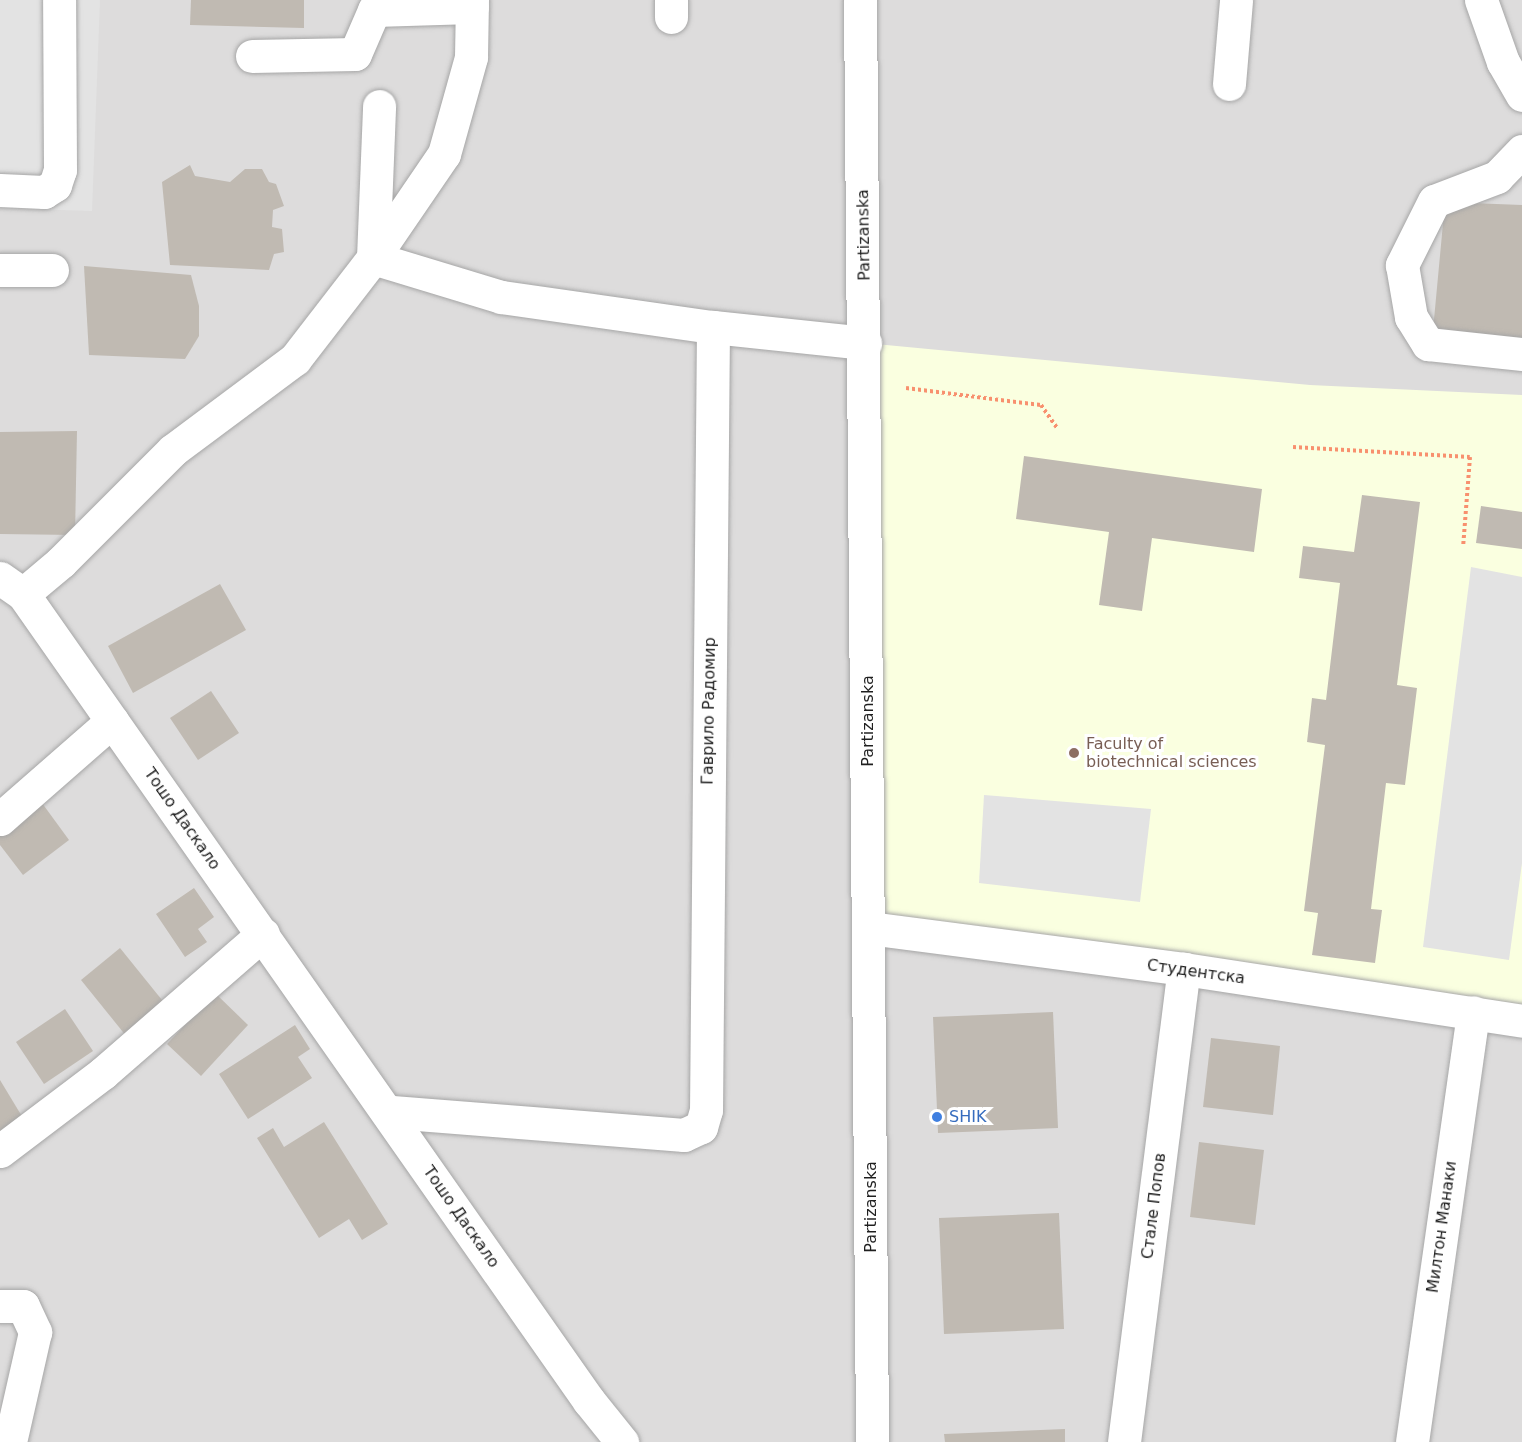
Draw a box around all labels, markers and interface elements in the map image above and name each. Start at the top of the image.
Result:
street label: Partizanska [854,189,874,281]
street label: Гаврило Радомир [698,637,720,785]
street label: Partizanska [858,675,878,767]
place label: Faculty of biotechnical sciences [1086,734,1257,772]
marker: Faculty of biotechnical sciences [1067,746,1081,760]
street label: Тошо Даскало [140,764,224,874]
street label: Студентска [1146,956,1246,988]
place label: SHIK [949,1107,986,1127]
marker: SHIK [930,1110,944,1124]
street label: Стале Попов [1138,1152,1170,1260]
street label: Милтон Манаки [1423,1160,1461,1294]
street label: Partizanska [861,1161,881,1253]
street label: Тошо Даскало [419,1162,503,1272]

